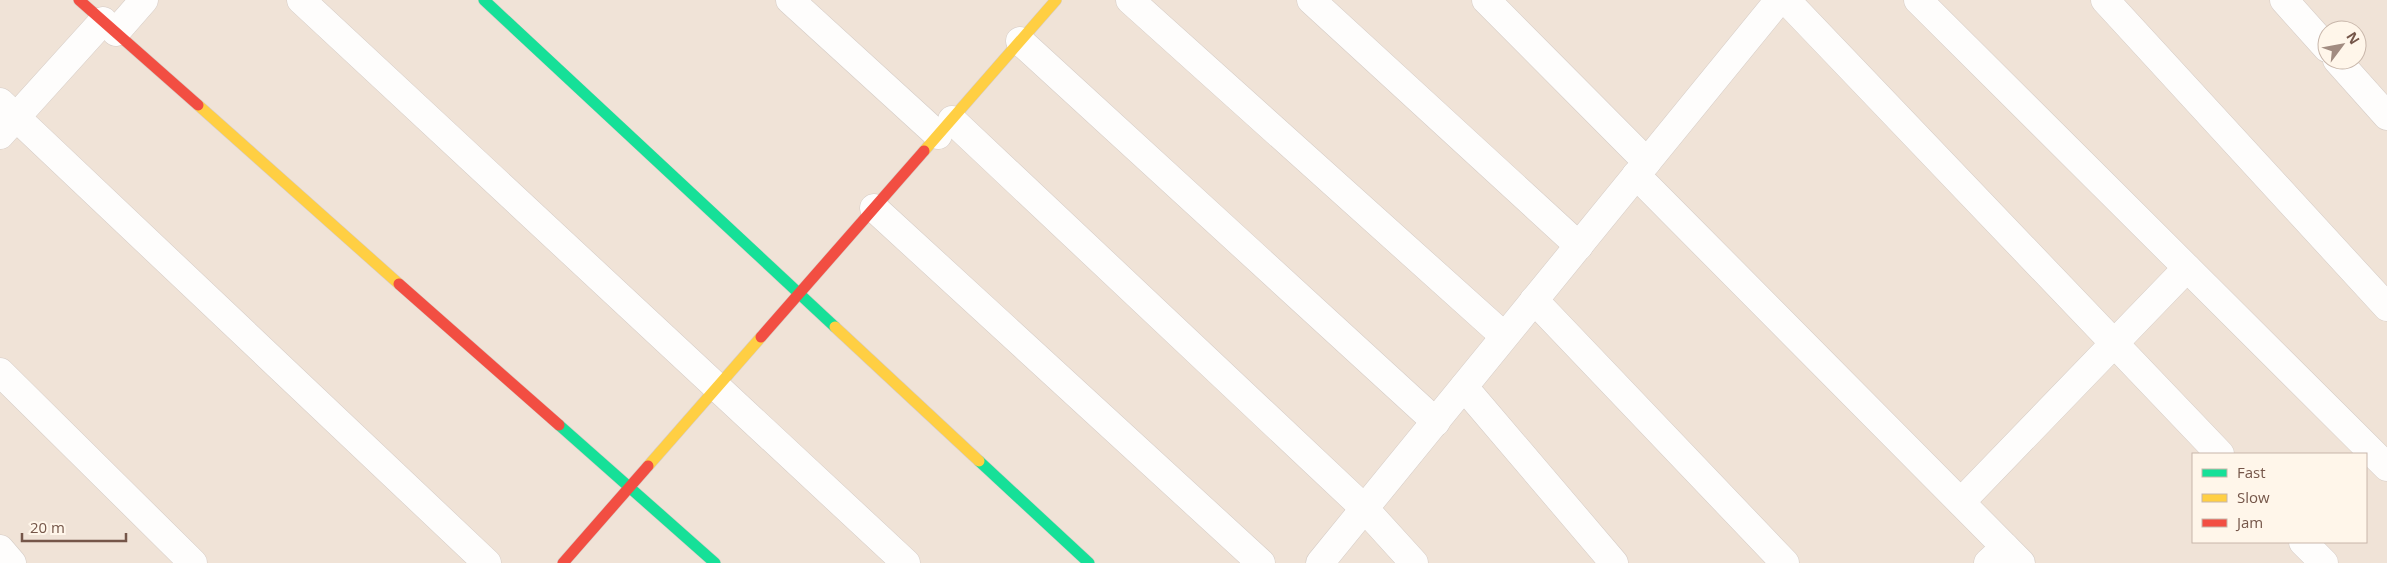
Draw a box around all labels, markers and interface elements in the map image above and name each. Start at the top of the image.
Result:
north arrow [2317,20,2367,70]
text: N [2342,28,2365,48]
legend [2192,453,2367,543]
text: Fast [2237,462,2266,482]
text: Slow [2237,487,2270,507]
scale bar [22,510,126,542]
text: Jam [2235,512,2263,532]
text: 20 m [30,517,65,537]

